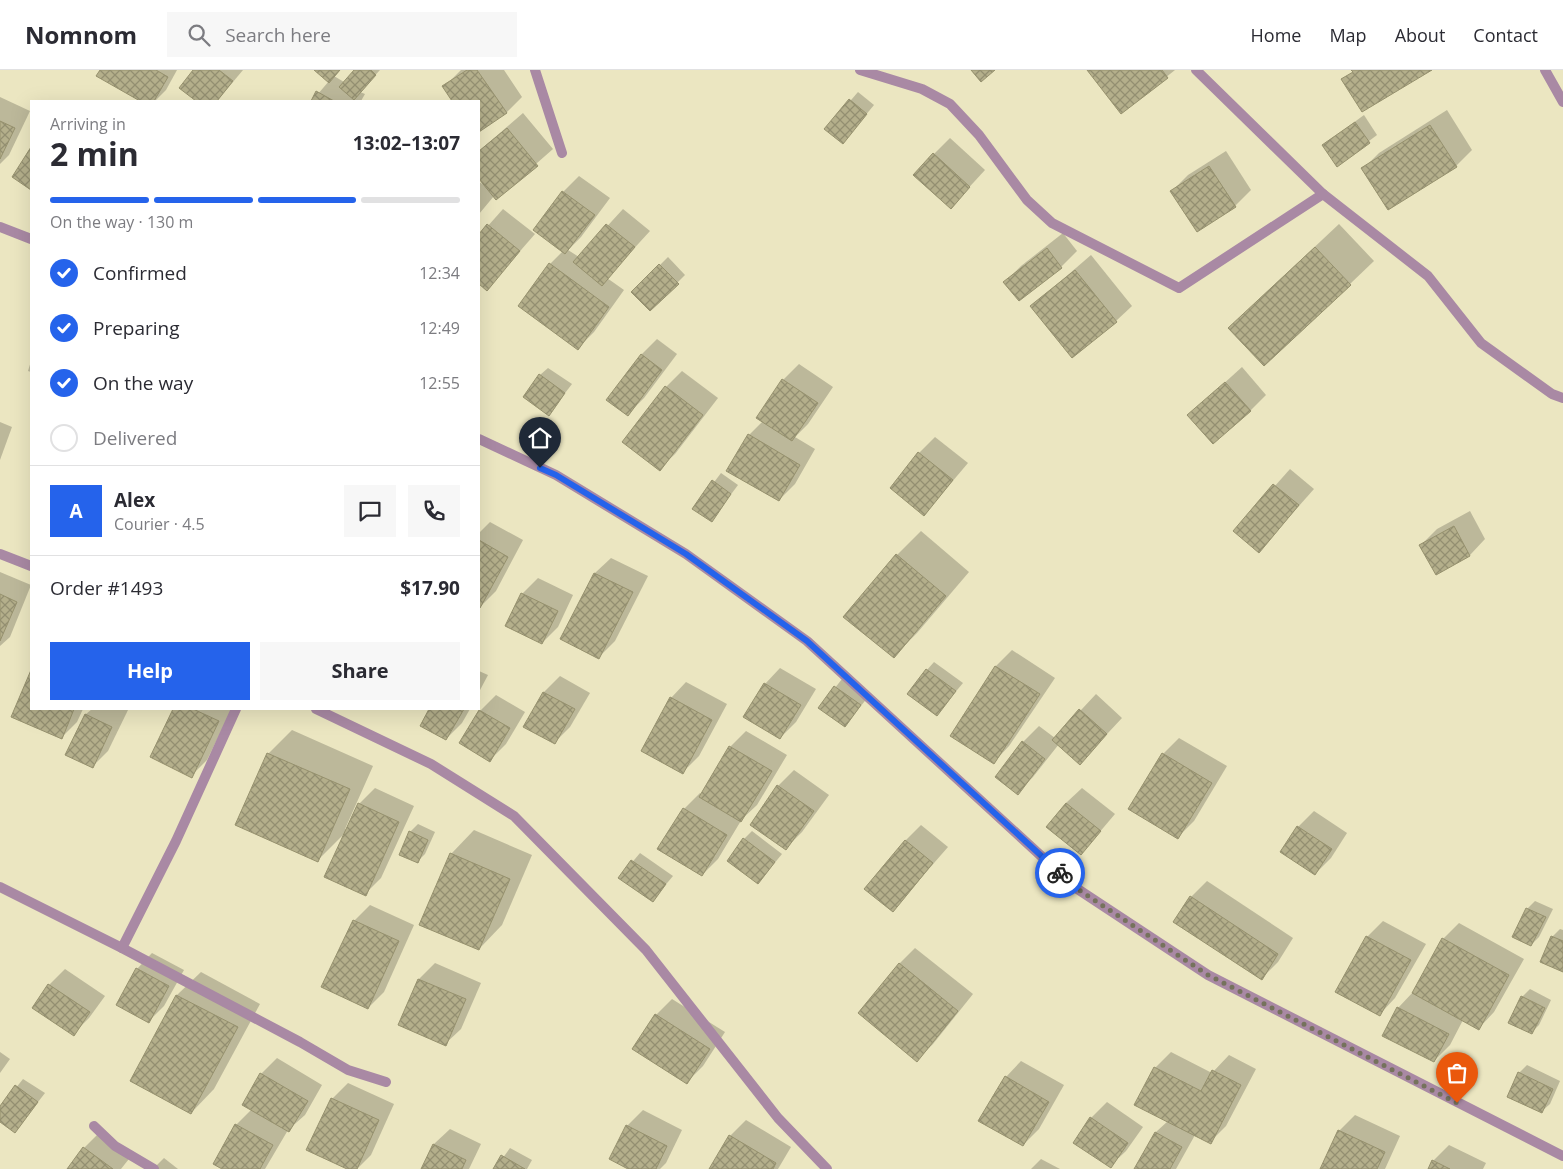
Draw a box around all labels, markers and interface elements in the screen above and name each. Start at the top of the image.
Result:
search box [167,12,517,57]
text: Nomnom [25,18,137,51]
icon: search [185,21,213,49]
text: Search here [225,22,331,48]
text: Home [1251,23,1301,47]
text: Map [1329,23,1367,47]
text: About [1395,23,1445,47]
text: Contact [1473,23,1538,47]
text: Arriving in [50,113,126,135]
text: 13:02–13:07 [353,130,460,156]
text: 2 min [50,132,139,175]
text: On the way · 130 m [50,211,193,233]
icon: check [50,259,78,287]
text: Confirmed [93,260,187,286]
text: 12:34 [419,262,460,284]
icon: check [50,314,78,342]
text: Preparing [93,315,180,341]
text: 12:49 [419,317,460,339]
icon: check [50,369,78,397]
text: On the way [93,370,193,396]
text: 12:55 [419,372,460,394]
pin [519,417,561,468]
icon: home [526,424,554,452]
text: Delivered [93,425,177,451]
button: chat [344,485,396,537]
button: phone [408,485,460,537]
text: Alex [114,487,155,513]
text: A [69,498,83,524]
text: Courier · 4.5 [114,513,205,535]
text: Order #1493 [50,575,163,601]
text: $17.90 [400,575,460,601]
button: Help [50,642,250,700]
button: Share [260,642,460,700]
courier [1035,848,1085,898]
icon: bike [1046,859,1074,887]
pin [1436,1052,1478,1103]
icon: bag [1443,1059,1471,1087]

